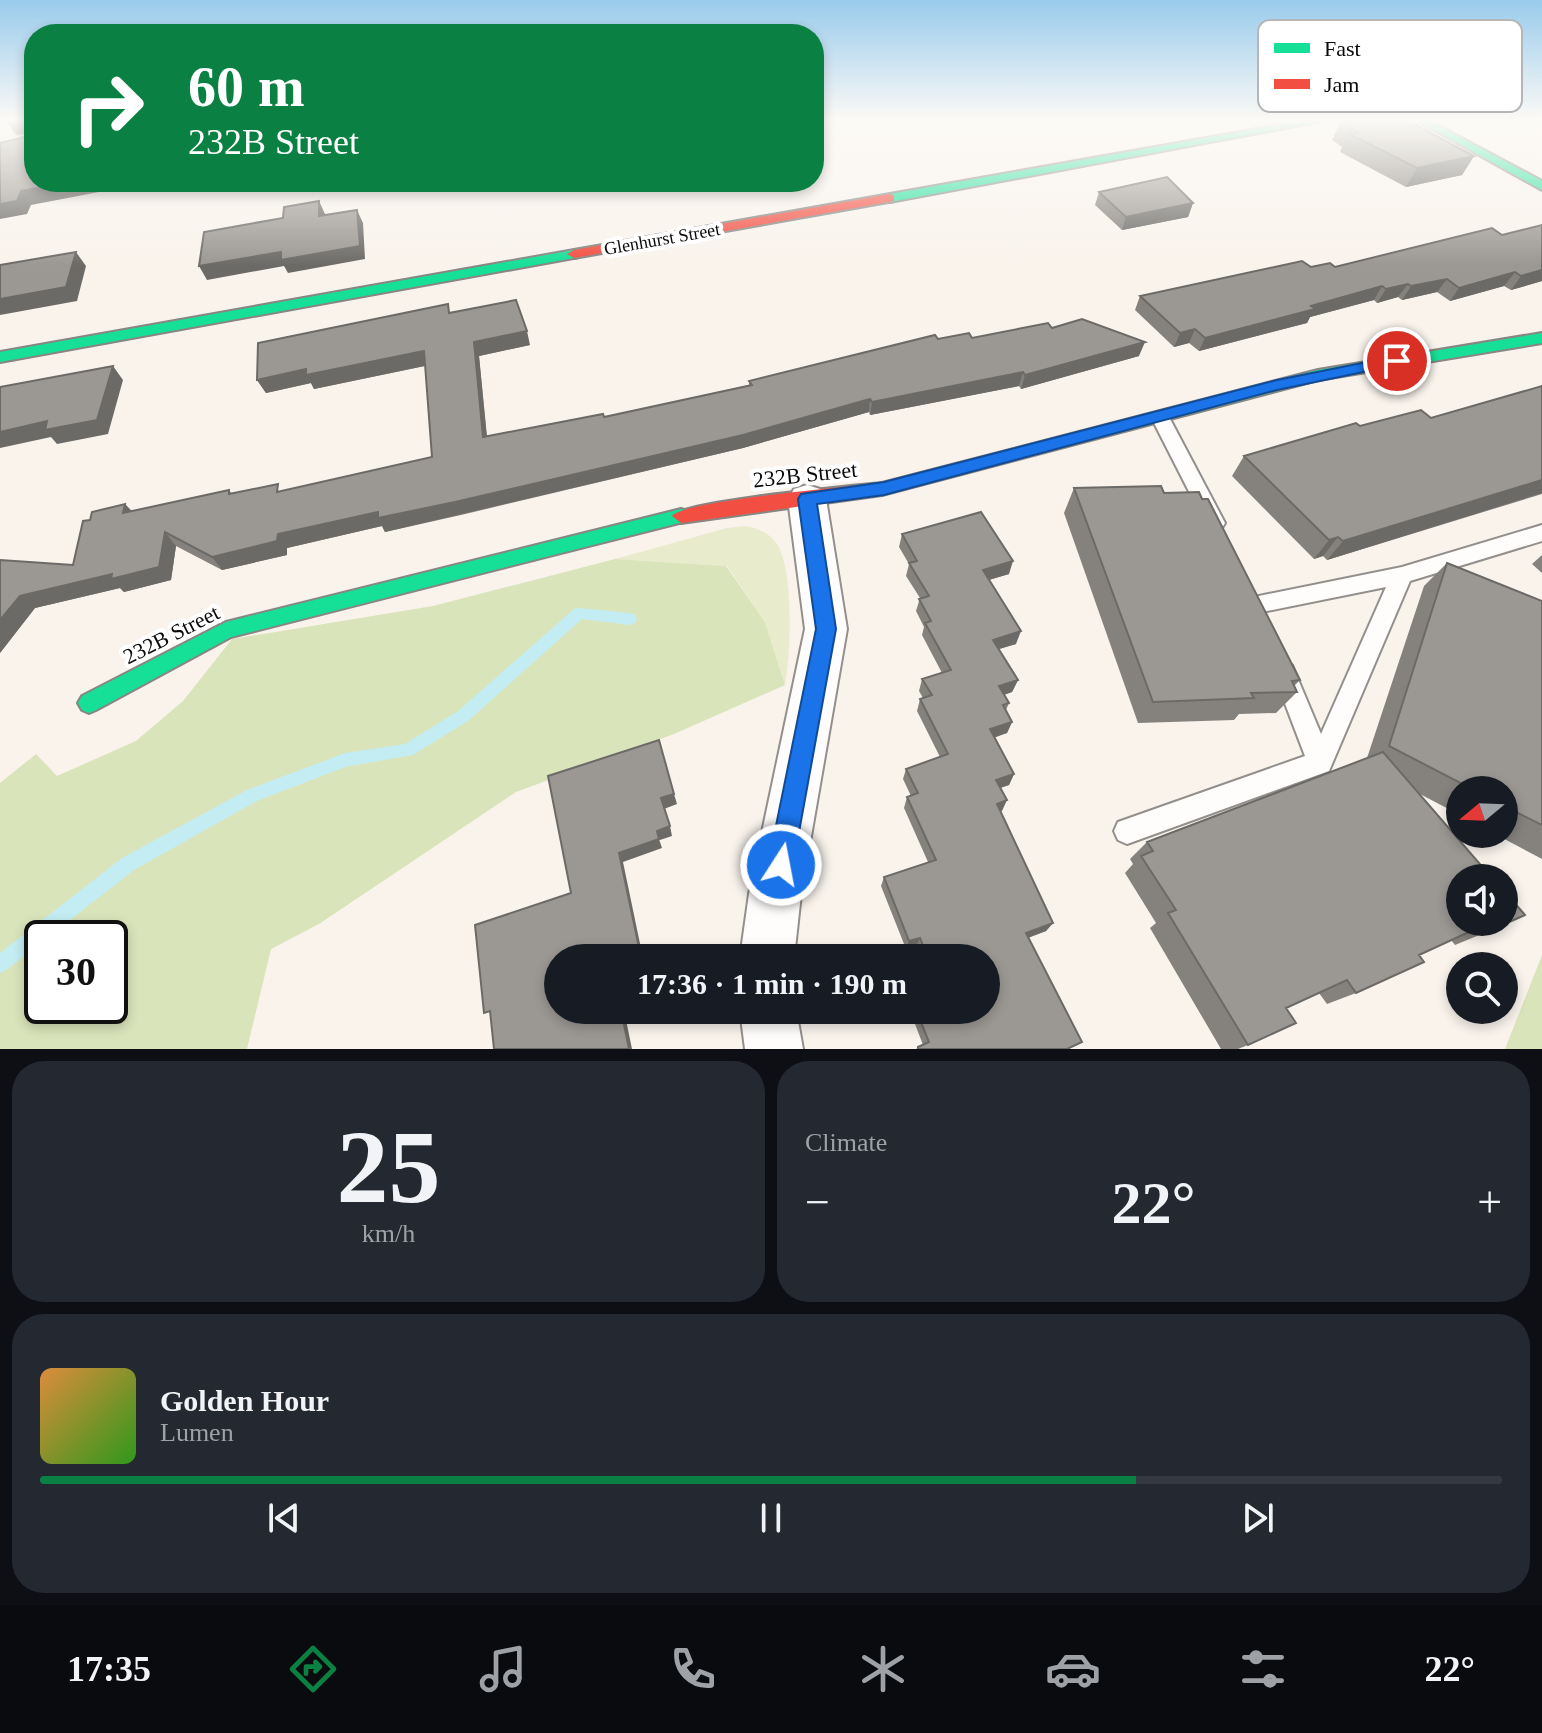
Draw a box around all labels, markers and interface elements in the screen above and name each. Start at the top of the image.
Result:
legend [1258,20,1522,112]
text: Fast [1324,36,1361,61]
icon: right [56,56,160,160]
text: 60 m [188,56,305,118]
text: Jam [1324,72,1359,97]
text: 232B Street [188,122,359,162]
street label: Glenhurst Street [602,219,722,259]
pin [1363,327,1431,395]
icon: arrive [1375,339,1419,383]
street label: 232B Street [752,457,858,492]
street label: 232B Street [119,600,223,669]
north arrow [1446,776,1518,848]
map controls [1446,776,1518,1024]
position arrow [739,823,823,907]
button: sound [1446,864,1518,936]
speed limit sign: 30 [24,920,128,1024]
button: search [1446,952,1518,1024]
text: 17:36 · 1 min · 190 m [637,967,907,1000]
text: 25 [337,1109,441,1224]
text: Climate [805,1128,887,1157]
text: 22° [1112,1170,1196,1236]
text: − [805,1178,830,1227]
text: + [1477,1178,1502,1227]
text: km/h [362,1219,415,1248]
text: Golden Hour [160,1384,329,1417]
text: Lumen [160,1418,234,1447]
icon: previous [262,1496,306,1540]
icon: pause [749,1496,793,1540]
icon: next [1236,1496,1280,1540]
icon: directions [285,1641,341,1697]
icon: music [475,1641,531,1697]
icon: phone [665,1641,721,1697]
icon: climate [855,1641,911,1697]
icon: car [1045,1641,1101,1697]
icon: filters [1235,1641,1291,1697]
text: 17:35 [67,1649,151,1689]
text: 22° [1425,1649,1475,1689]

